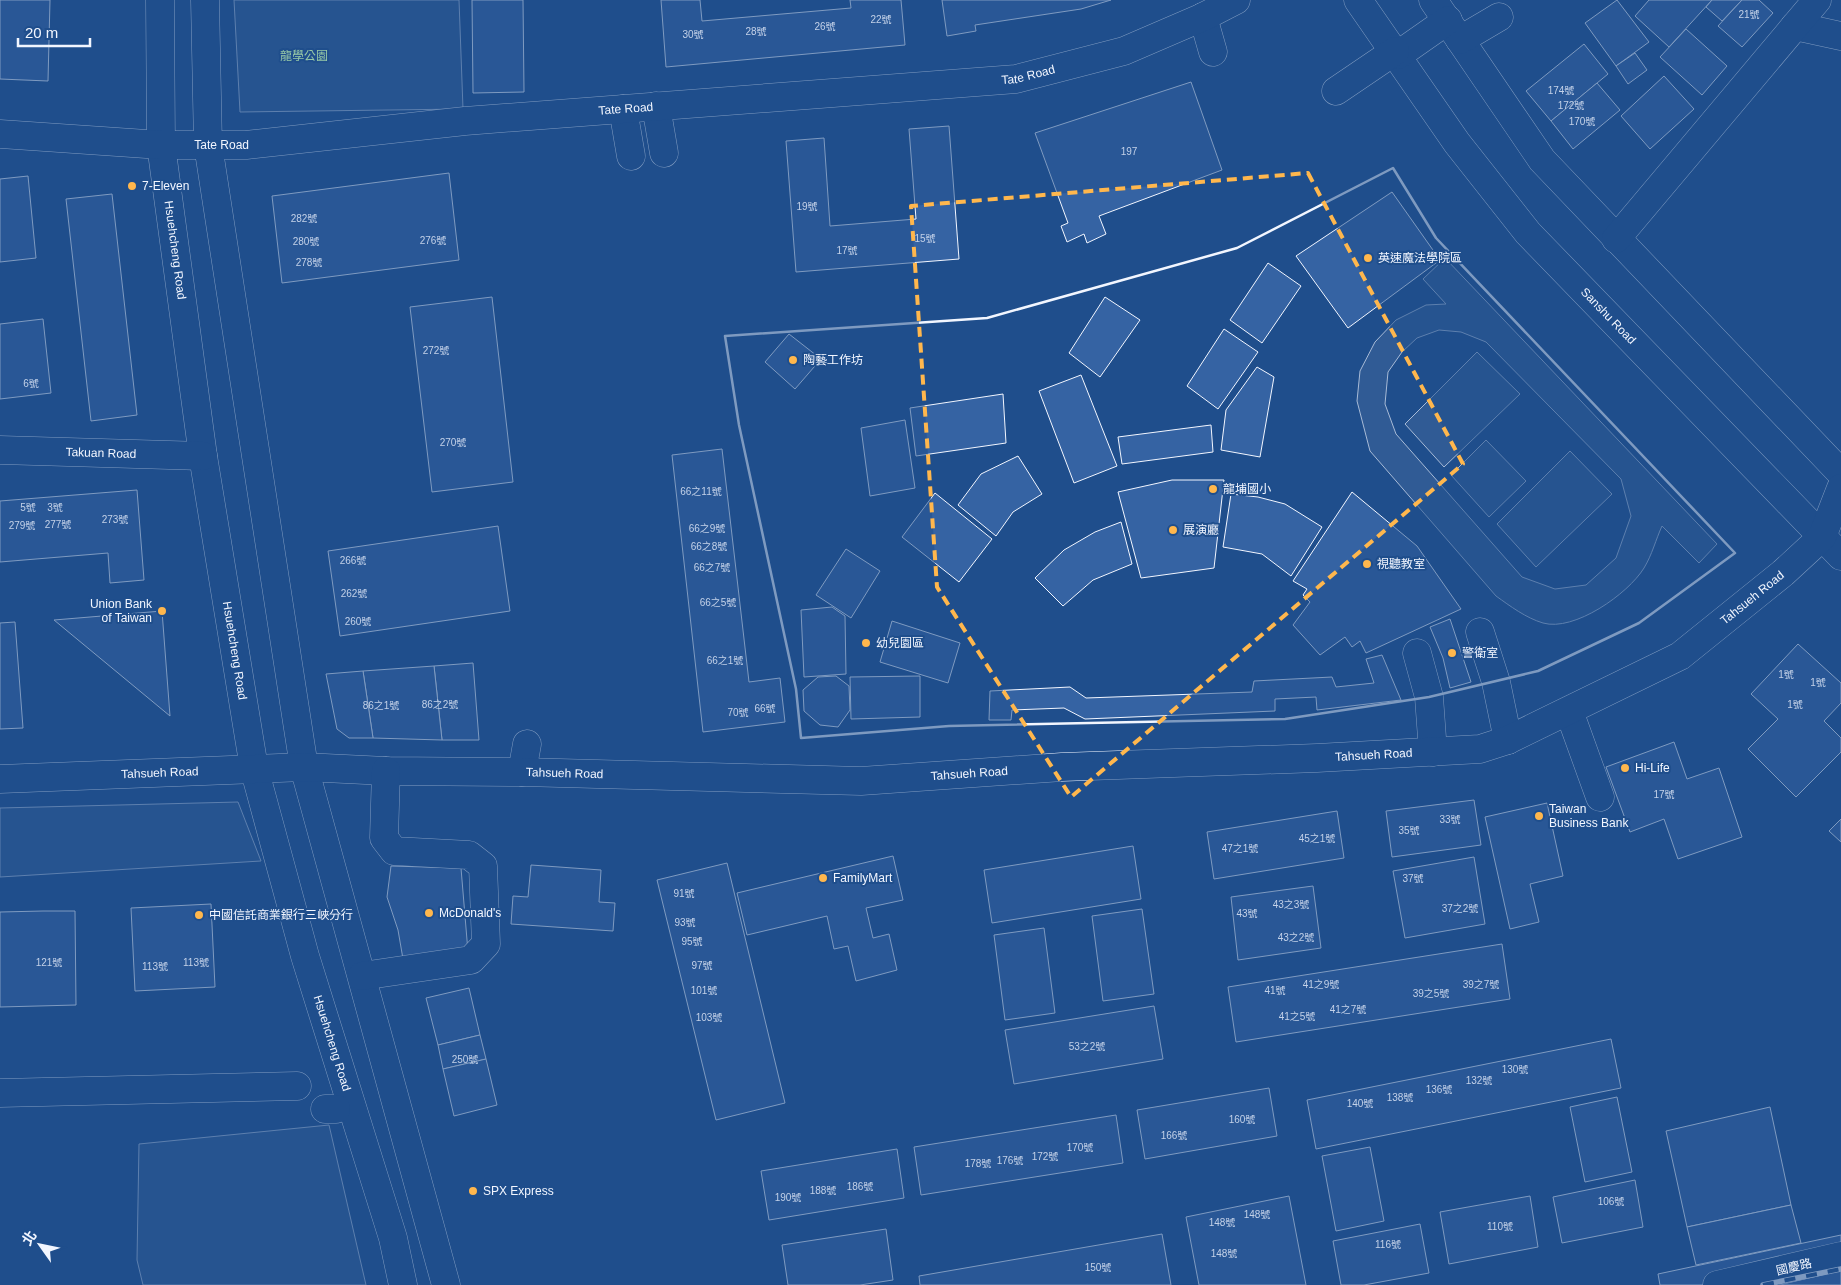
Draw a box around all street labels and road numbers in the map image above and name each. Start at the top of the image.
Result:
street label: Tate Road [1001,62,1057,87]
street label: Tate Road [598,100,654,118]
street label: Tate Road [194,138,249,152]
street label: Hsuehcheng Road [162,200,189,300]
street label: Sanshu Road [1578,285,1639,347]
street label: Takuan Road [65,445,137,461]
street label: Tahsueh Road [1718,568,1787,628]
street label: Hsuehcheng Road [220,600,250,701]
street label: Tahsueh Road [1335,746,1413,764]
street label: Tahsueh Road [121,764,199,781]
street label: Tahsueh Road [930,764,1008,783]
street label: Tahsueh Road [526,765,604,781]
street label: Hsuehcheng Road [311,993,354,1093]
street label: 國慶路 [1775,1256,1813,1278]

